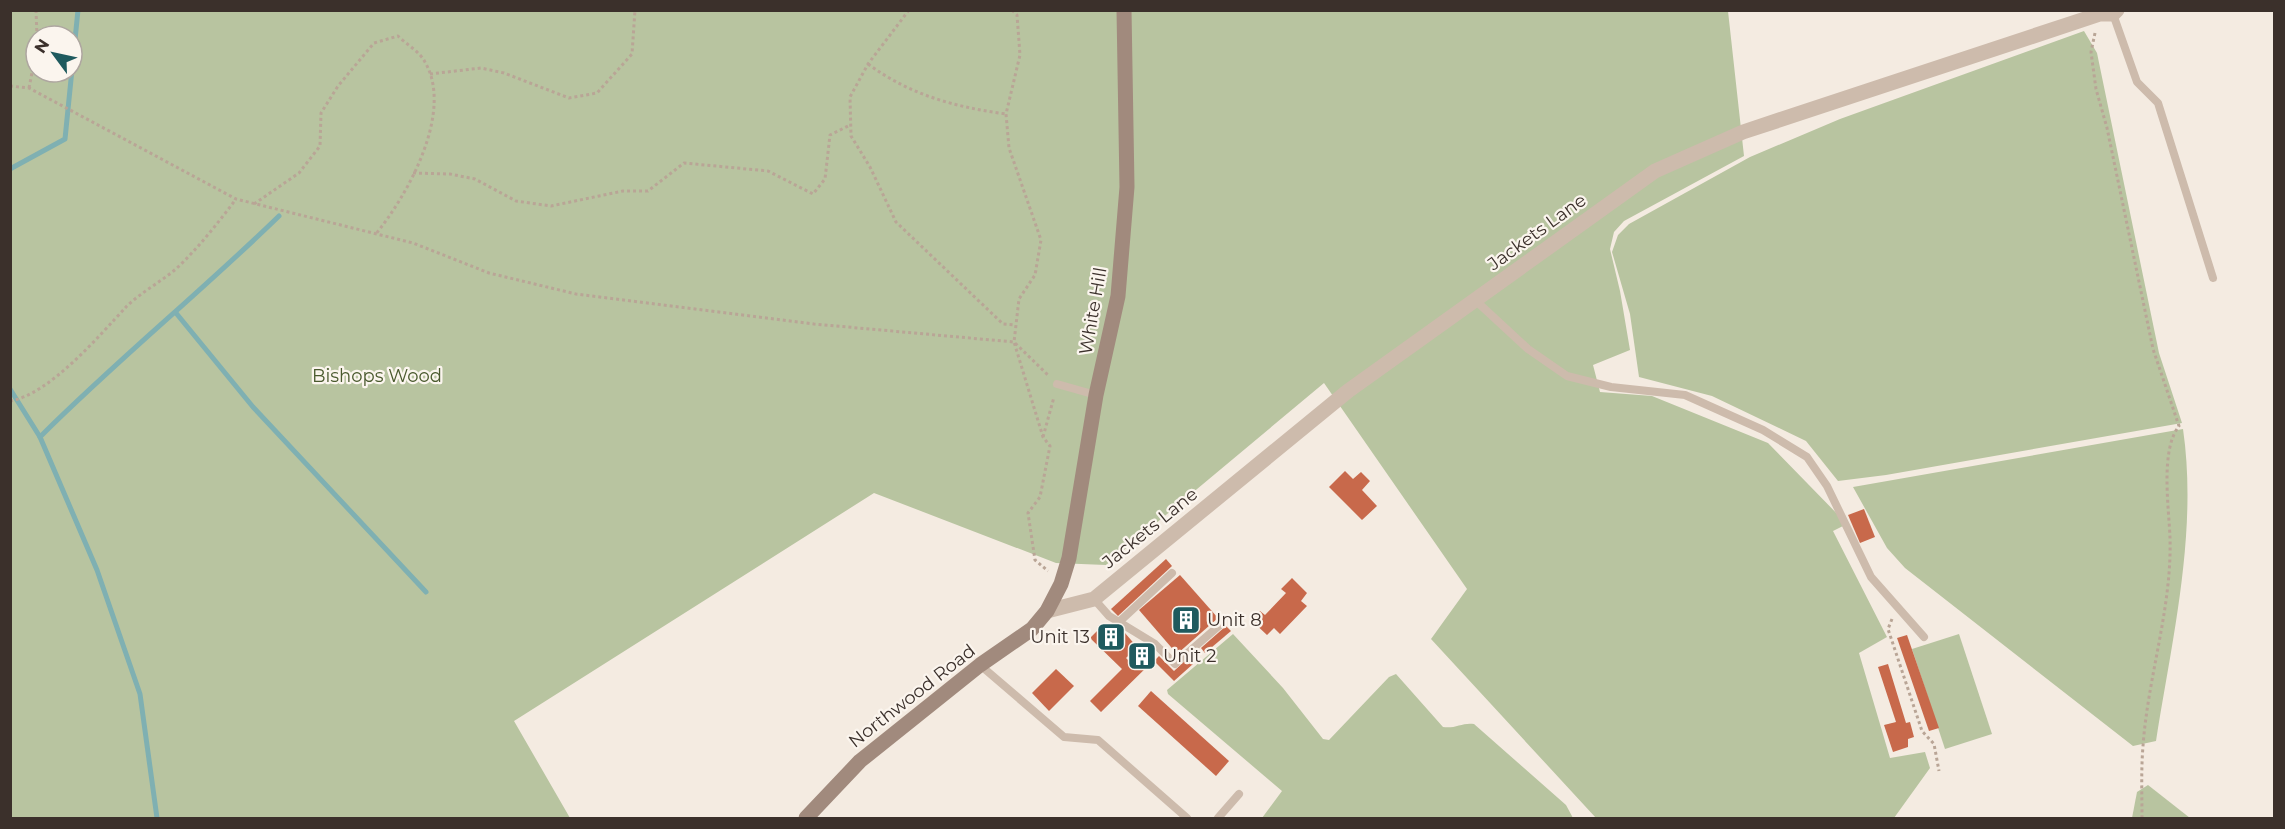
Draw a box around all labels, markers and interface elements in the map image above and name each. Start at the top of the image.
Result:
north arrow [24,24,84,84]
text: N [30,36,53,57]
street label: Jackets Lane [1483,189,1590,276]
street label: White Hill [1075,266,1111,356]
park label: Bishops Wood [312,365,442,387]
street label: Jackets Lane [1097,483,1202,574]
building icon: Unit 8 [1170,604,1202,636]
place label: Unit 8 [1207,609,1262,631]
building icon: Unit 13 [1095,621,1127,653]
place label: Unit 13 [1030,626,1090,648]
street label: Northwood Road [844,640,980,752]
building icon: Unit 2 [1126,640,1158,672]
place label: Unit 2 [1163,645,1216,667]

